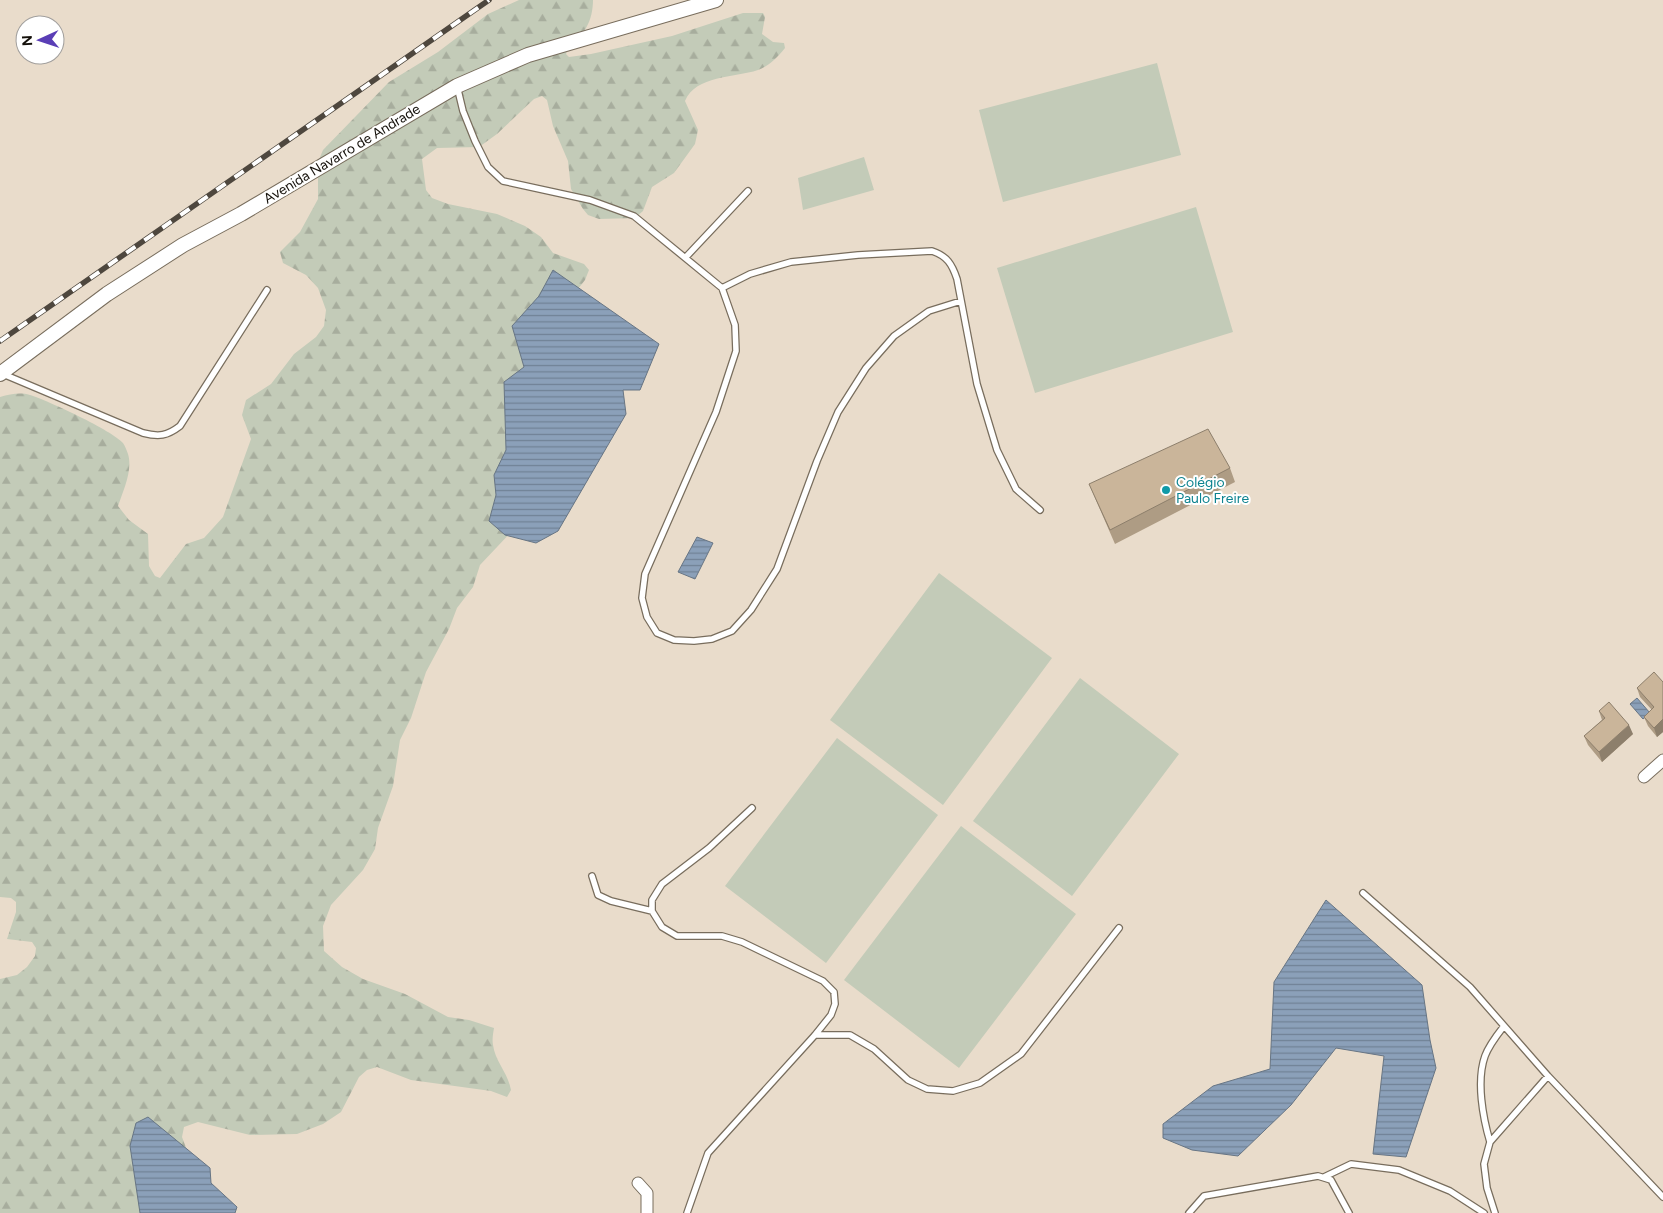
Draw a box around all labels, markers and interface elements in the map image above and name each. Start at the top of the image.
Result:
north arrow [15,15,65,65]
text: N [19,35,36,47]
street label: Avenida Navarro de Andrade [261,100,424,208]
place label: Colégio Paulo Freire [1176,474,1249,507]
marker: Colégio Paulo Freire [1160,484,1172,496]

